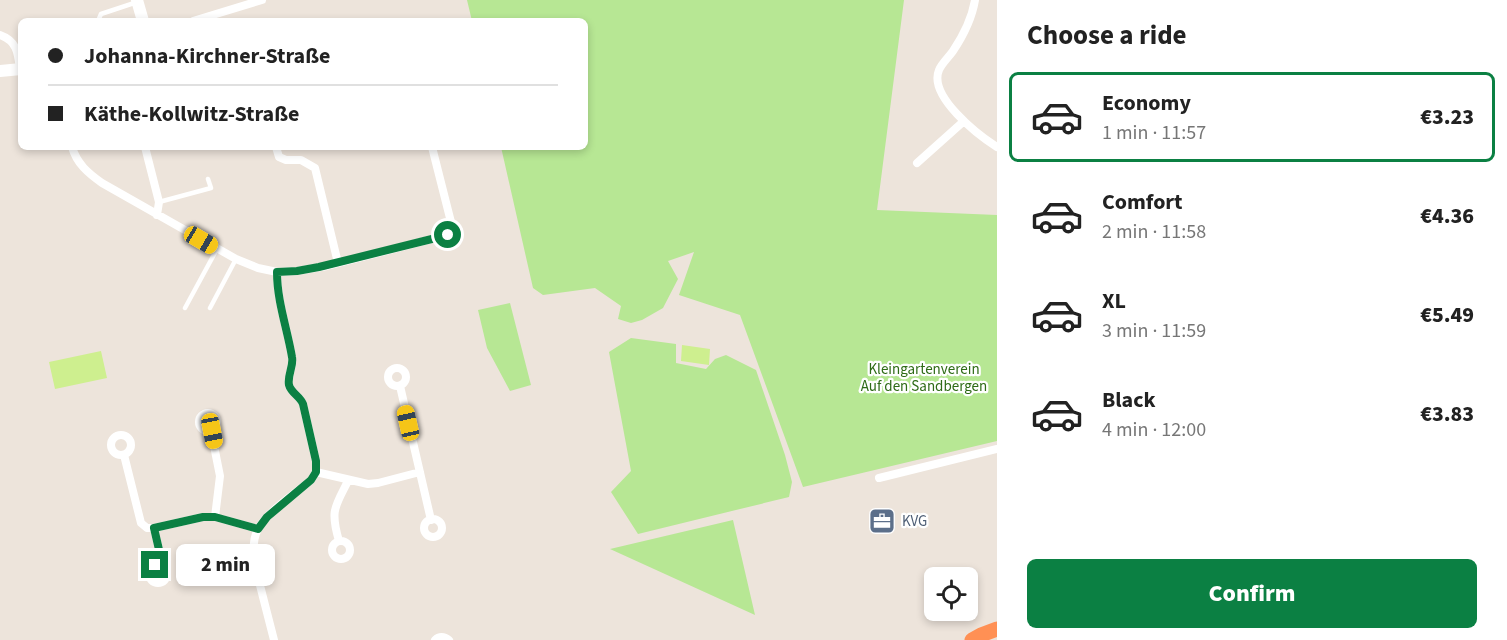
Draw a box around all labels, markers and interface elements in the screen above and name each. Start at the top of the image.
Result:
text: Choose a ride [1027,16,1187,55]
text: Johanna-Kirchner-Straße [84,40,331,72]
text: Economy [1102,87,1191,119]
icon: car [1030,90,1084,144]
text: Käthe-Kollwitz-Straße [84,98,299,130]
text: €3.23 [1420,101,1474,133]
text: 1 min · 11:57 [1102,119,1206,147]
text: Comfort [1102,186,1183,218]
icon: car [1030,189,1084,243]
text: €4.36 [1420,200,1474,232]
text: 2 min · 11:58 [1102,218,1206,246]
route start [434,221,461,248]
car [181,223,221,257]
text: XL [1102,285,1126,317]
icon: car [1030,288,1084,342]
text: €5.49 [1420,299,1474,331]
text: 3 min · 11:59 [1102,317,1206,345]
park label: Kleingartenverein Auf den Sandbergen [861,359,987,397]
text: Black [1102,384,1156,416]
icon: car [1030,387,1084,441]
text: €3.83 [1420,398,1474,430]
car [395,403,421,443]
car [200,412,224,450]
text: 4 min · 12:00 [1102,416,1206,444]
office icon: KVG [867,506,897,536]
place label: KVG [902,511,927,532]
callout: 2 min [176,544,275,586]
route end [141,551,168,578]
text: 2 min [201,551,250,579]
button: Confirm [1027,559,1477,628]
map controls [924,567,978,621]
button: locate [924,567,978,621]

